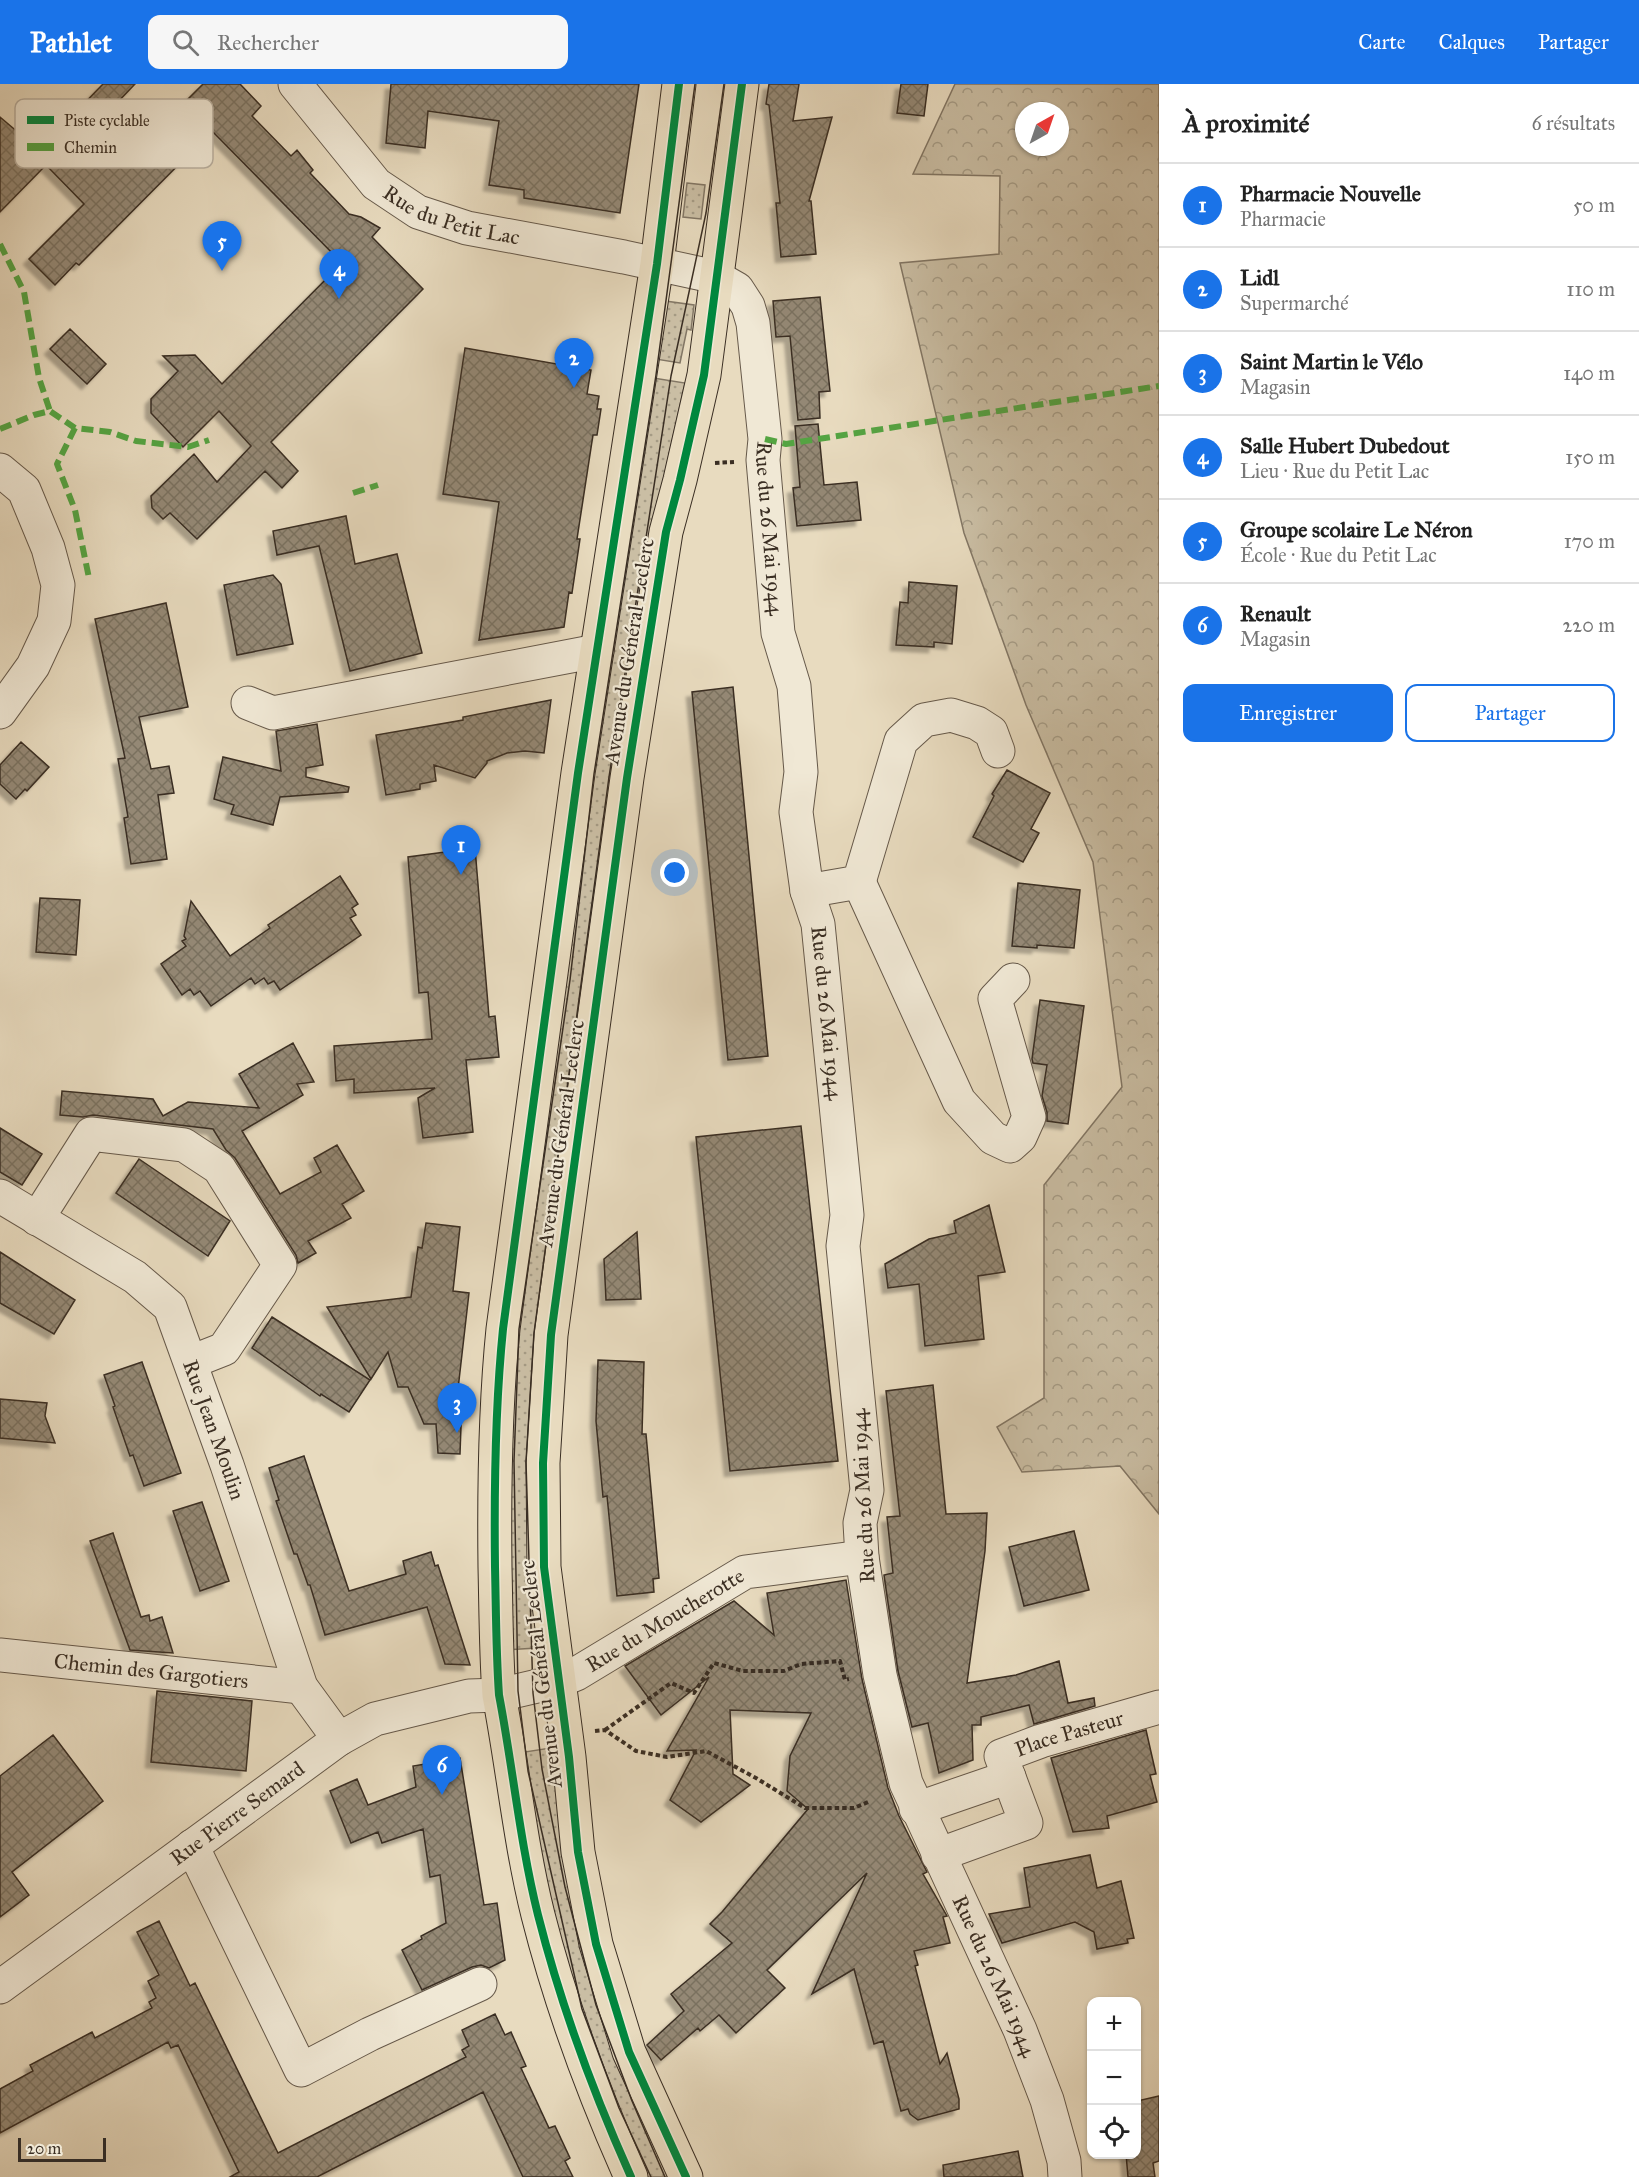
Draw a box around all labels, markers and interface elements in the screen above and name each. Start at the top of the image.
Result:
search box [148,15,568,69]
text: Pathlet [30,25,112,60]
icon: search [169,26,202,59]
text: Rechercher [217,29,319,56]
text: Carte [1358,29,1405,55]
text: Calques [1438,29,1505,55]
text: Partager [1538,29,1609,55]
legend [15,99,213,168]
north arrow [1015,102,1069,156]
text: À proximité [1183,107,1309,139]
text: Piste cyclable [64,111,150,130]
text: 6 résultats [1532,111,1615,135]
text: Chemin [64,138,117,157]
street label: Rue du Petit Lac [378,179,522,250]
text: Pharmacie Nouvelle [1240,180,1421,207]
text: 1 [1199,193,1206,217]
text: 50 m [1573,193,1615,217]
text: Pharmacie [1240,207,1326,231]
pin: 5 [202,222,242,271]
pin: 4 [320,250,358,299]
text: Lidl [1240,264,1279,291]
text: 2 [1198,277,1207,301]
text: 110 m [1567,277,1615,301]
text: Supermarché [1240,291,1349,315]
pin: 2 [554,338,594,388]
text: Saint Martin le Vélo [1240,348,1423,375]
text: 3 [1199,361,1207,385]
text: 140 m [1563,361,1615,385]
text: Magasin [1240,375,1310,399]
text: Salle Hubert Dubedout [1240,432,1450,459]
street label: Rue du 26 Mai 1944 [750,440,790,618]
text: 4 [1197,445,1208,469]
text: 150 m [1565,445,1615,469]
text: Lieu · Rue du Petit Lac [1240,459,1429,483]
text: Groupe scolaire Le Néron [1240,516,1473,543]
text: 5 [1198,529,1207,553]
text: 170 m [1564,529,1615,553]
street label: Avenue du Général Leclerc [598,536,660,767]
text: École · Rue du Petit Lac [1240,543,1437,567]
text: Renault [1240,600,1311,627]
text: 6 [1197,613,1208,637]
text: 220 m [1563,613,1615,637]
text: Magasin [1240,627,1310,651]
button: Enregistrer [1183,684,1393,742]
button: Partager [1405,684,1615,742]
pin: 1 [442,826,480,875]
your location [660,858,689,887]
street label: Rue du 26 Mai 1944 [805,925,849,1103]
street label: Avenue du Général Leclerc [532,1018,590,1249]
street label: Rue Jean Moulin [177,1356,251,1503]
pin: 3 [438,1384,476,1433]
street label: Rue du 26 Mai 1944 [845,1407,881,1584]
street label: Avenue du Général Leclerc [514,1559,568,1790]
street label: Rue du Moucherotte [581,1562,749,1678]
street label: Chemin des Gargotiers [53,1648,250,1694]
street label: Place Pasteur [1011,1705,1127,1763]
pin: 6 [422,1746,462,1795]
street label: Rue Pierre Semard [165,1755,310,1871]
street label: Rue du 26 Mai 1944 [947,1891,1043,2062]
map controls [1087,1997,1141,2159]
button: + [1087,1997,1141,2051]
button: − [1087,2051,1141,2105]
button: locate [1087,2105,1141,2159]
scale bar [18,2135,106,2162]
text: 20 m [27,2139,61,2158]

